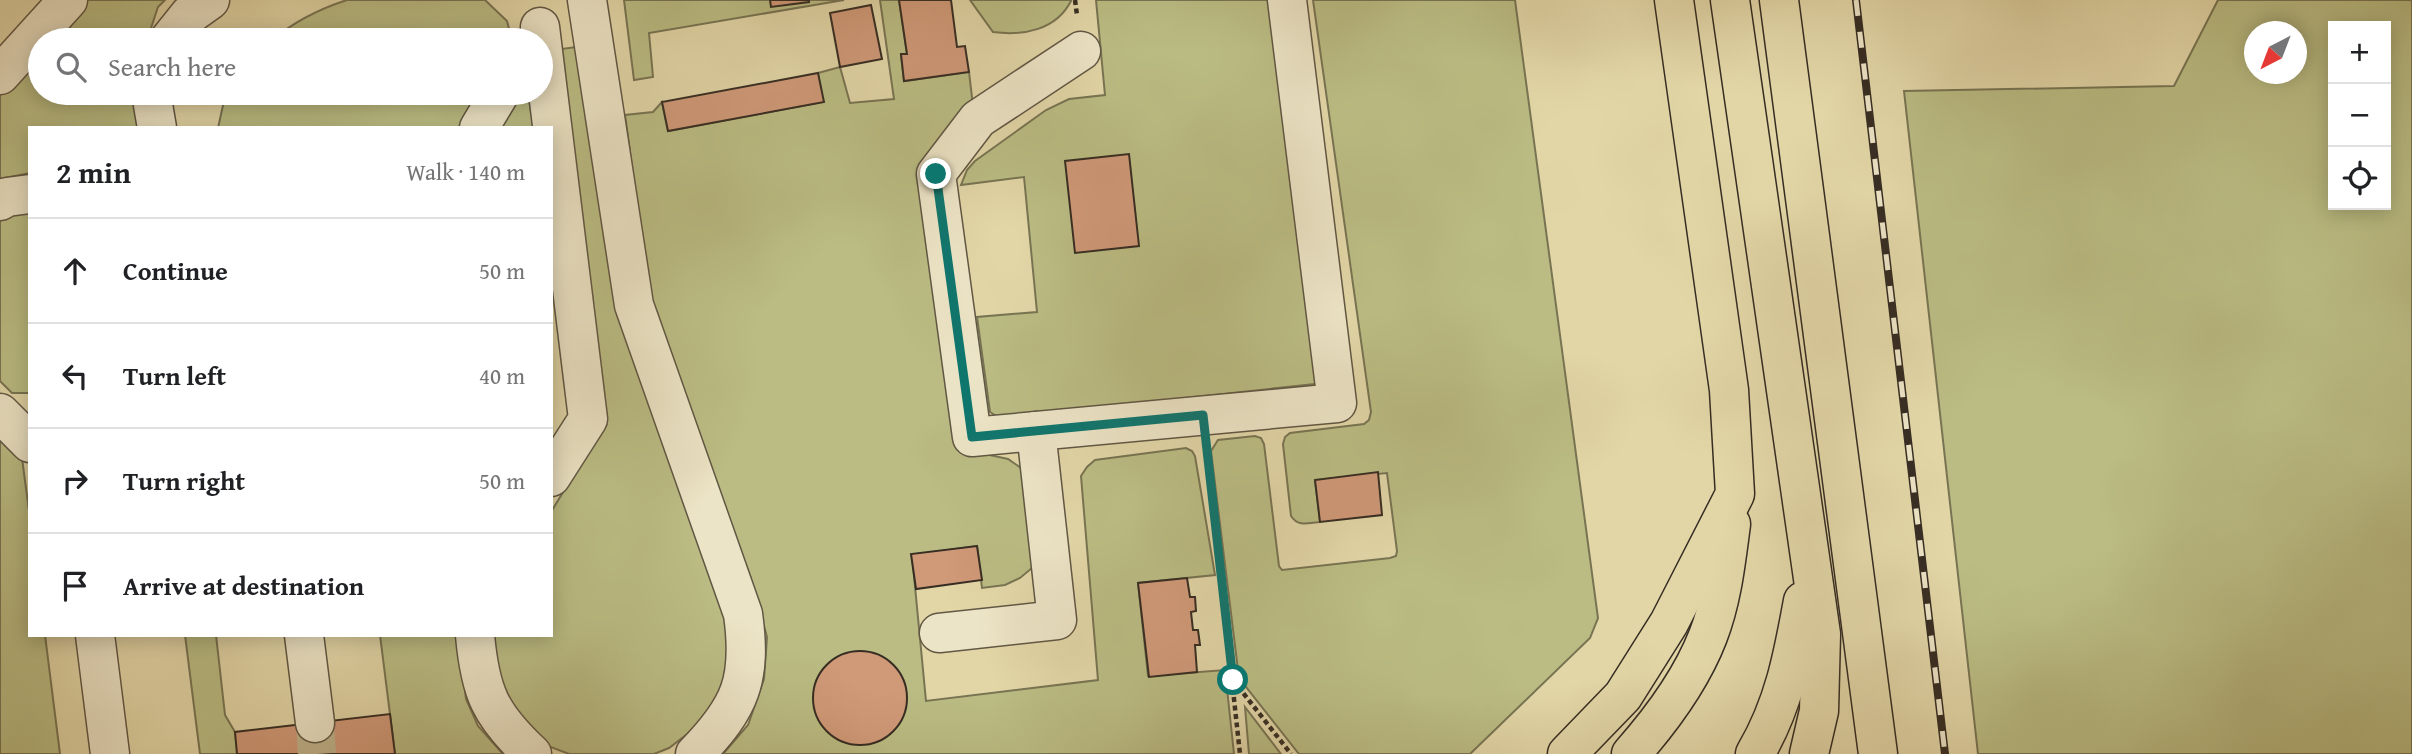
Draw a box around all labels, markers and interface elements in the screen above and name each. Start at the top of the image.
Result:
north arrow [2244,21,2307,84]
map controls [2328,21,2391,210]
button: + [2328,21,2391,84]
search box [28,28,553,105]
text: Search here [108,47,236,86]
icon: search [52,48,90,86]
button: − [2328,84,2391,147]
button: locate [2328,147,2391,210]
text: 2 min [56,150,131,194]
text: Walk · 140 m [406,155,525,188]
route end [920,158,951,189]
text: Continue [123,251,228,290]
icon: ahead [56,252,94,290]
text: 50 m [479,254,525,287]
text: Turn left [123,356,226,395]
icon: left [56,357,94,395]
text: 40 m [479,359,525,392]
text: Turn right [123,461,245,500]
icon: right [56,462,94,500]
text: 50 m [479,464,525,497]
text: Arrive at destination [123,566,364,605]
icon: arrive [56,567,94,605]
route start [1217,664,1248,695]

